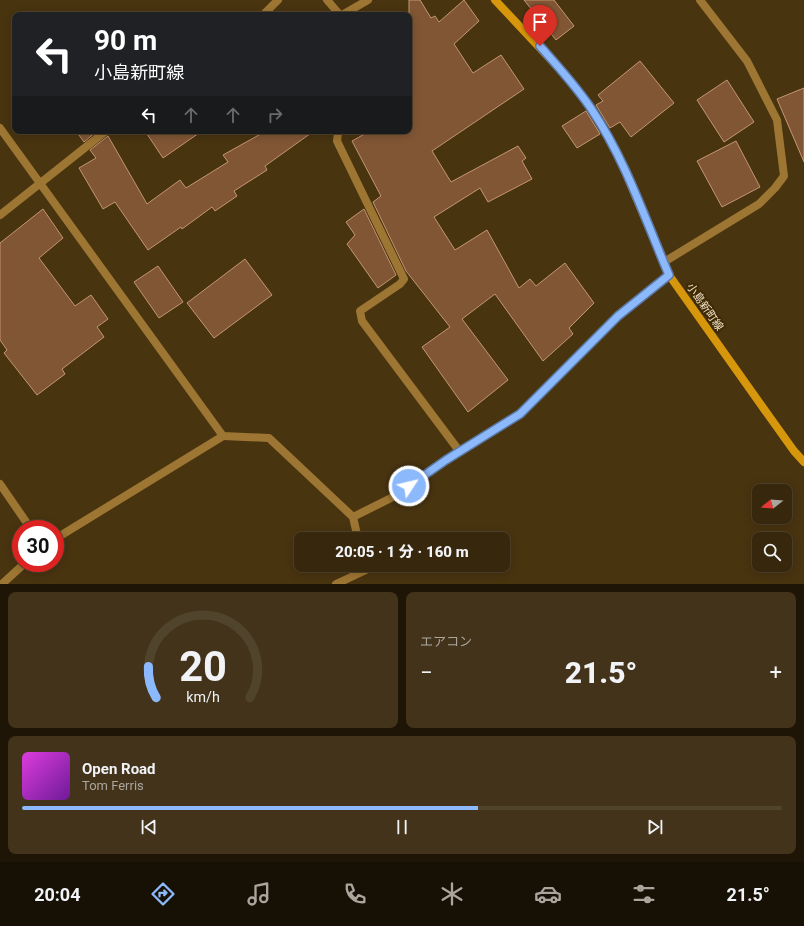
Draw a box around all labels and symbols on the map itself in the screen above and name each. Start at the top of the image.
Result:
pin [523,5,557,46]
street label: 小島新町線 [684,281,726,333]
position arrow [388,465,430,507]
north arrow [752,484,792,524]
speed limit sign: 30 [12,520,64,572]

